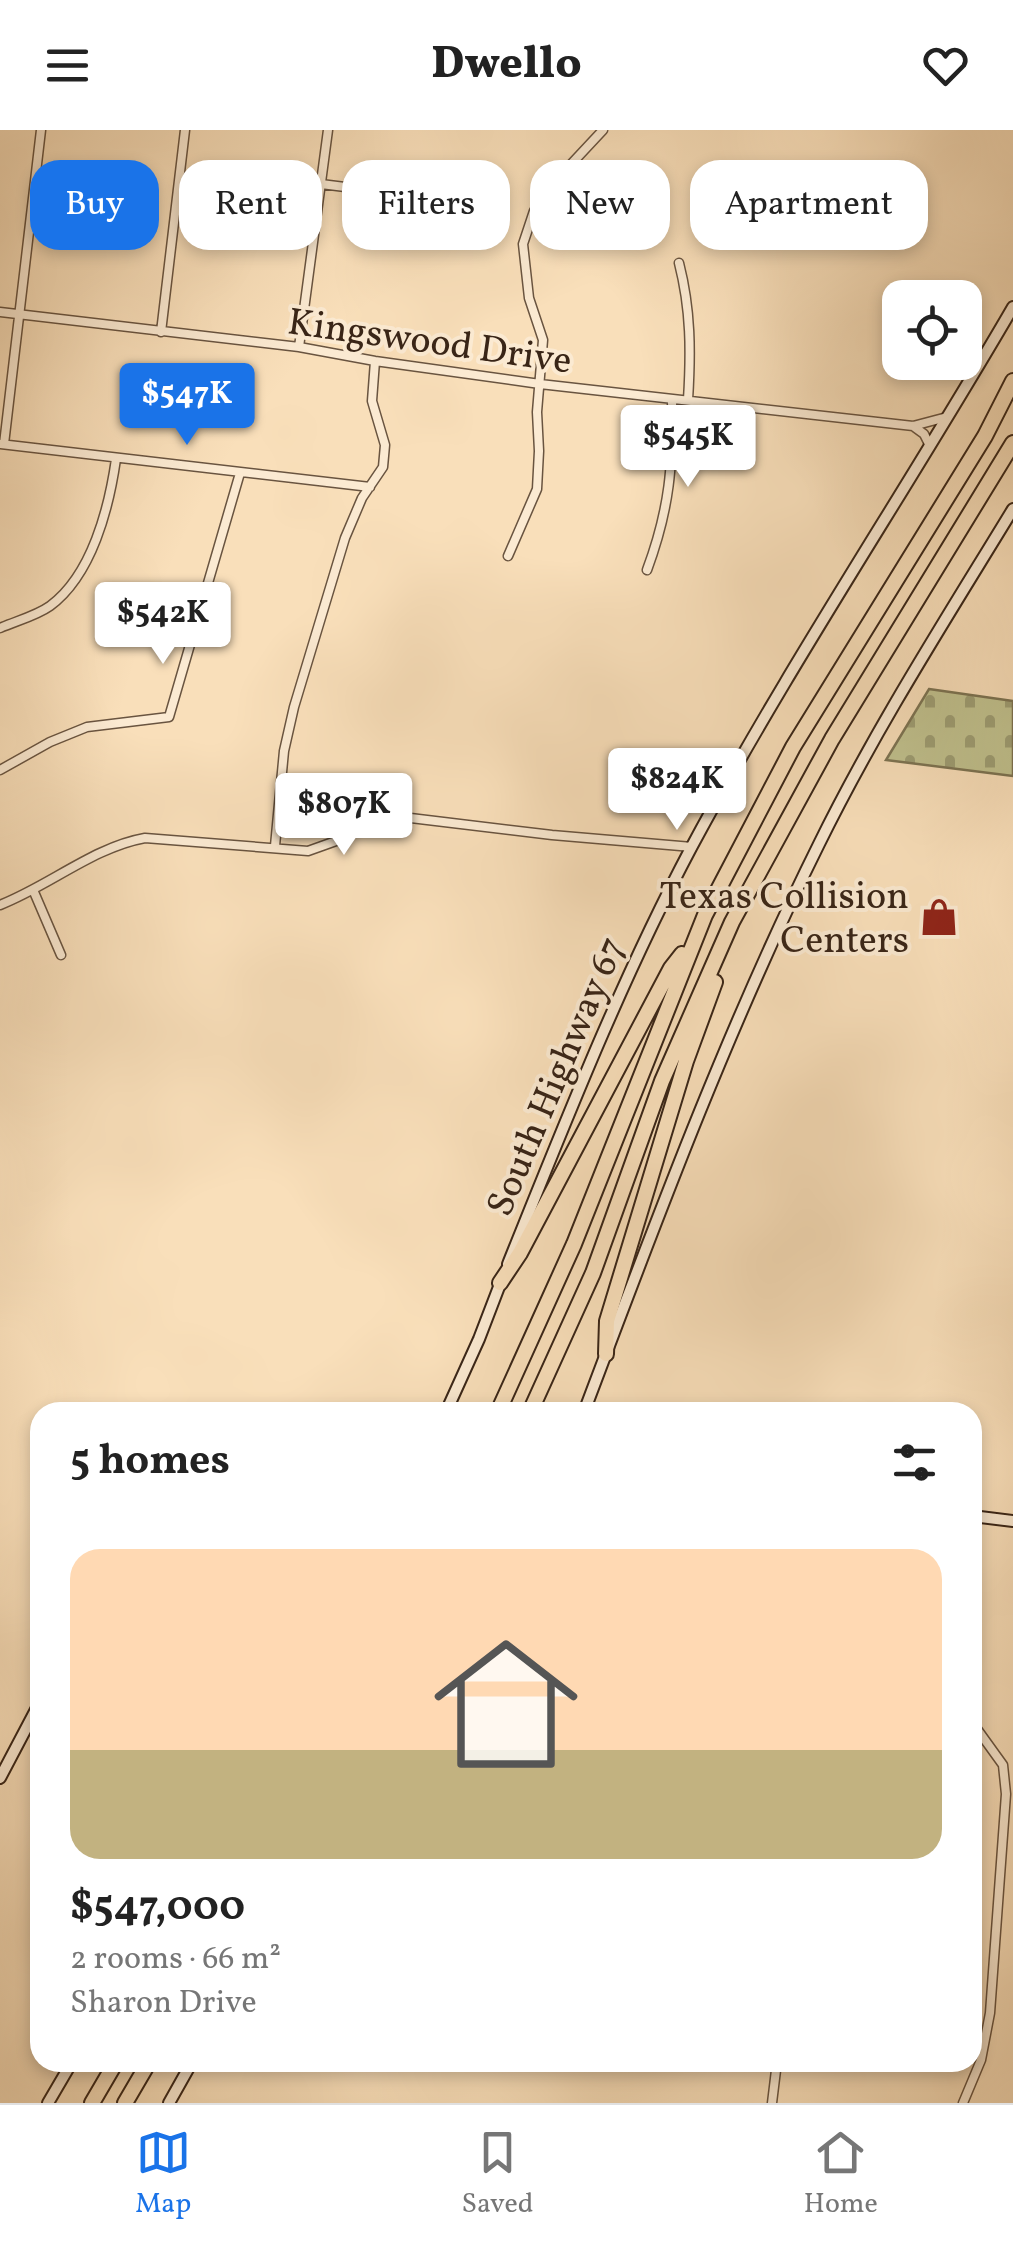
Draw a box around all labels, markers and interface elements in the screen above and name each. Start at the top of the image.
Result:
text: Dwello [431,34,582,97]
icon: menu [40,38,95,93]
icon: heart [918,38,973,93]
chip: Buy [30,160,159,250]
chip: Rent [179,160,322,250]
chip: Filters [342,160,510,250]
chip: New [530,160,670,250]
chip: Apartment [690,160,928,250]
map controls [882,280,982,380]
button: locate [882,280,982,380]
street label: Kingswood Drive [284,297,575,390]
pin: $547K [117,363,257,448]
text: $547K [142,373,232,417]
pin: $545K [618,405,758,490]
text: $545K [643,415,733,459]
pin: $542K [93,582,233,667]
text: $542K [117,592,209,636]
pin: $824K [607,748,747,833]
text: $824K [630,758,724,802]
pin: $807K [274,773,414,858]
text: $807K [297,783,391,827]
place label: Texas Collision Centers [659,872,909,969]
shop icon: Texas Collision Centers [918,896,960,938]
street label: South Highway 67 [475,930,641,1225]
text: 5 homes [70,1433,230,1492]
icon: filters [887,1435,942,1490]
icon: home [416,1614,596,1794]
text: $547,000 [70,1879,245,1938]
text: 2 rooms · 66 m² [70,1938,281,1982]
text: Sharon Drive [70,1982,257,2026]
tab: Map [135,2125,191,2224]
tab: Saved [461,2125,534,2224]
tab: Home [804,2125,878,2224]

